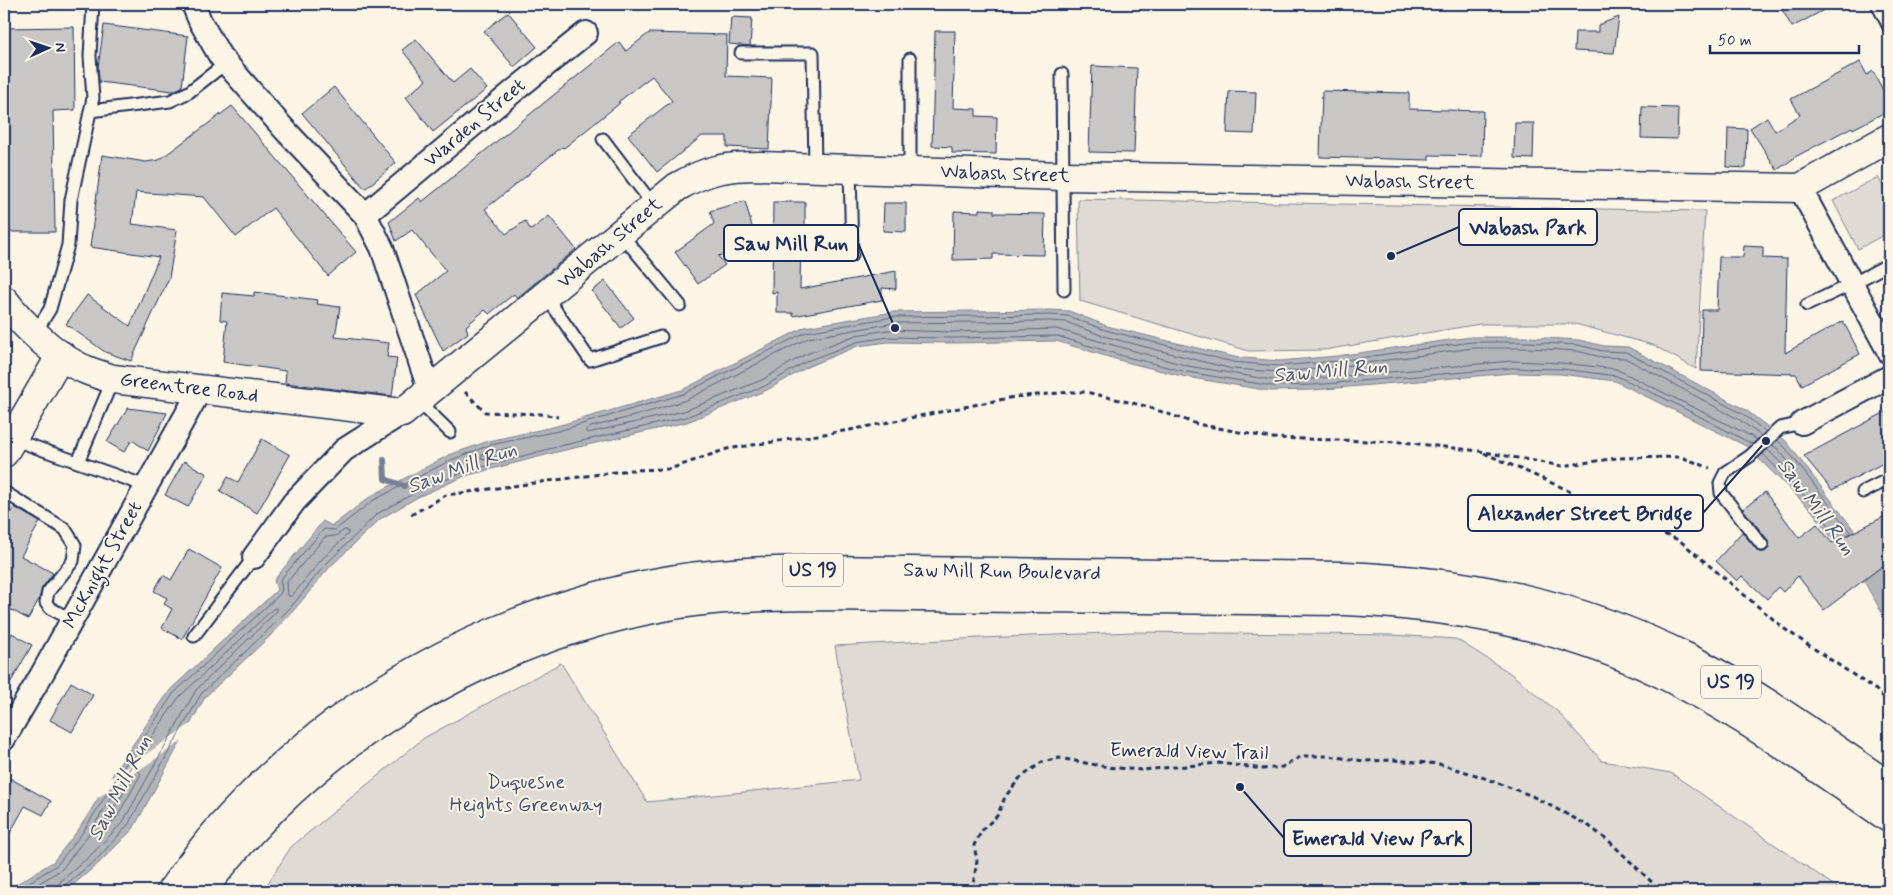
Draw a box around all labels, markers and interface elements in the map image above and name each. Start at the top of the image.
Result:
north arrow [22,22,72,72]
scale bar [1710,22,1859,54]
text: 50 m [1718,31,1752,51]
text: N [51,42,69,53]
street label: Warden Street [418,72,532,174]
street label: Wabash Street [940,158,1070,190]
street label: Wabash Street [1345,167,1475,197]
street label: Wabash Street [552,191,668,295]
callout: Wabash Park [1459,209,1597,245]
text: Wabash Park [1468,214,1587,242]
callout: Saw Mill Run [724,225,858,261]
text: Saw Mill Run [734,230,848,258]
water label: Saw Mill Run [1272,352,1388,390]
street label: Greentree Road [118,366,260,410]
water label: Saw Mill Run [403,435,521,501]
water label: Saw Mill Run [1770,453,1862,561]
callout: Alexander Street Bridge [1468,495,1703,531]
street label: McKnight Street [57,496,151,634]
text: Alexander Street Bridge [1478,500,1692,530]
road number: US 19 [783,554,843,586]
street label: Saw Mill Run Boulevard [903,557,1101,587]
road number: US 19 [1701,666,1761,699]
water label: Saw Mill Run [81,731,159,845]
street label: Emerald View Trail [1110,737,1268,767]
park label: Duquesne Heights Greenway [449,769,603,819]
callout: Emerald View Park [1284,820,1471,856]
text: Emerald View Park [1292,825,1465,853]

